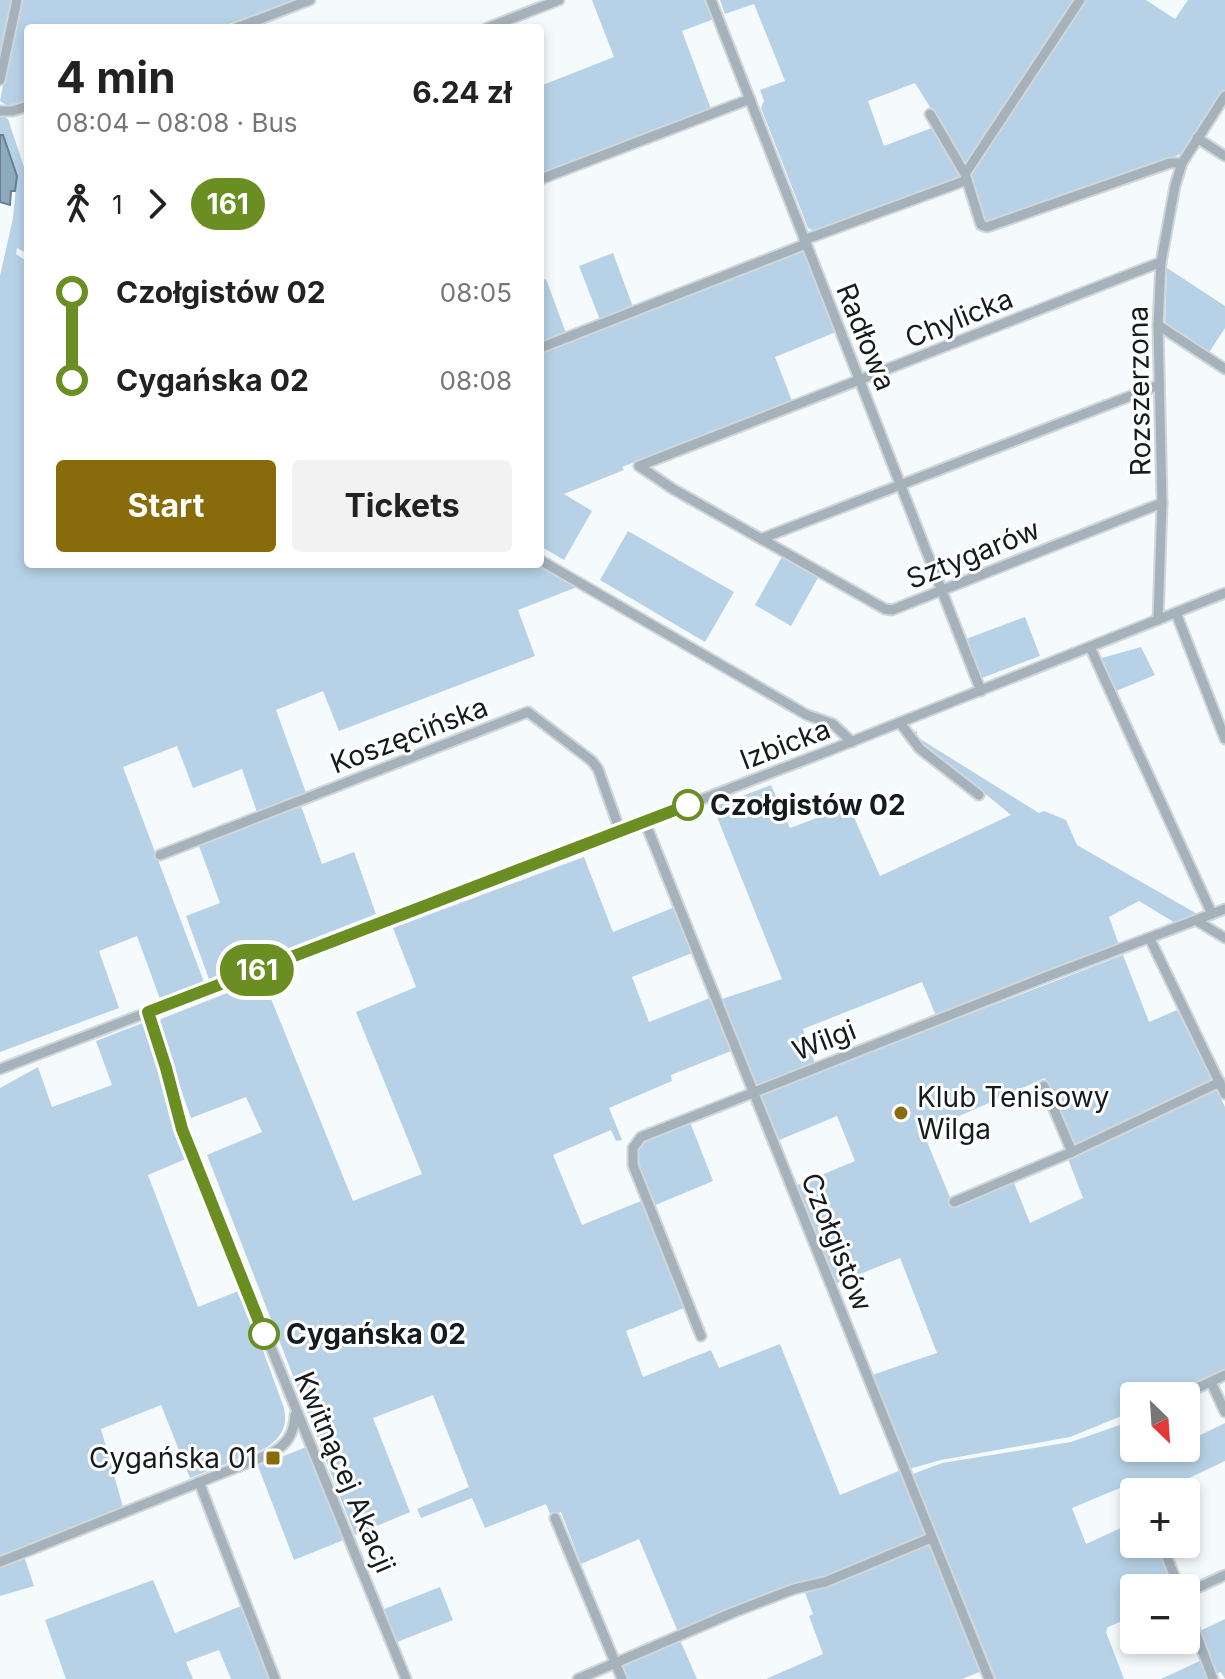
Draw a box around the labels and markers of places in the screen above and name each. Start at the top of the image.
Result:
place label: Czołgistów 02 [710,788,906,822]
marker: Czołgistów 02 [673,790,703,820]
place label: Klub Tenisowy Wilga [917,1080,1109,1146]
marker: Klub Tenisowy Wilga [892,1104,910,1122]
place label: Cygańska 02 [286,1317,466,1351]
marker: Cygańska 02 [249,1319,279,1349]
place label: Cygańska 01 [89,1441,257,1475]
marker: Cygańska 01 [264,1449,282,1467]

